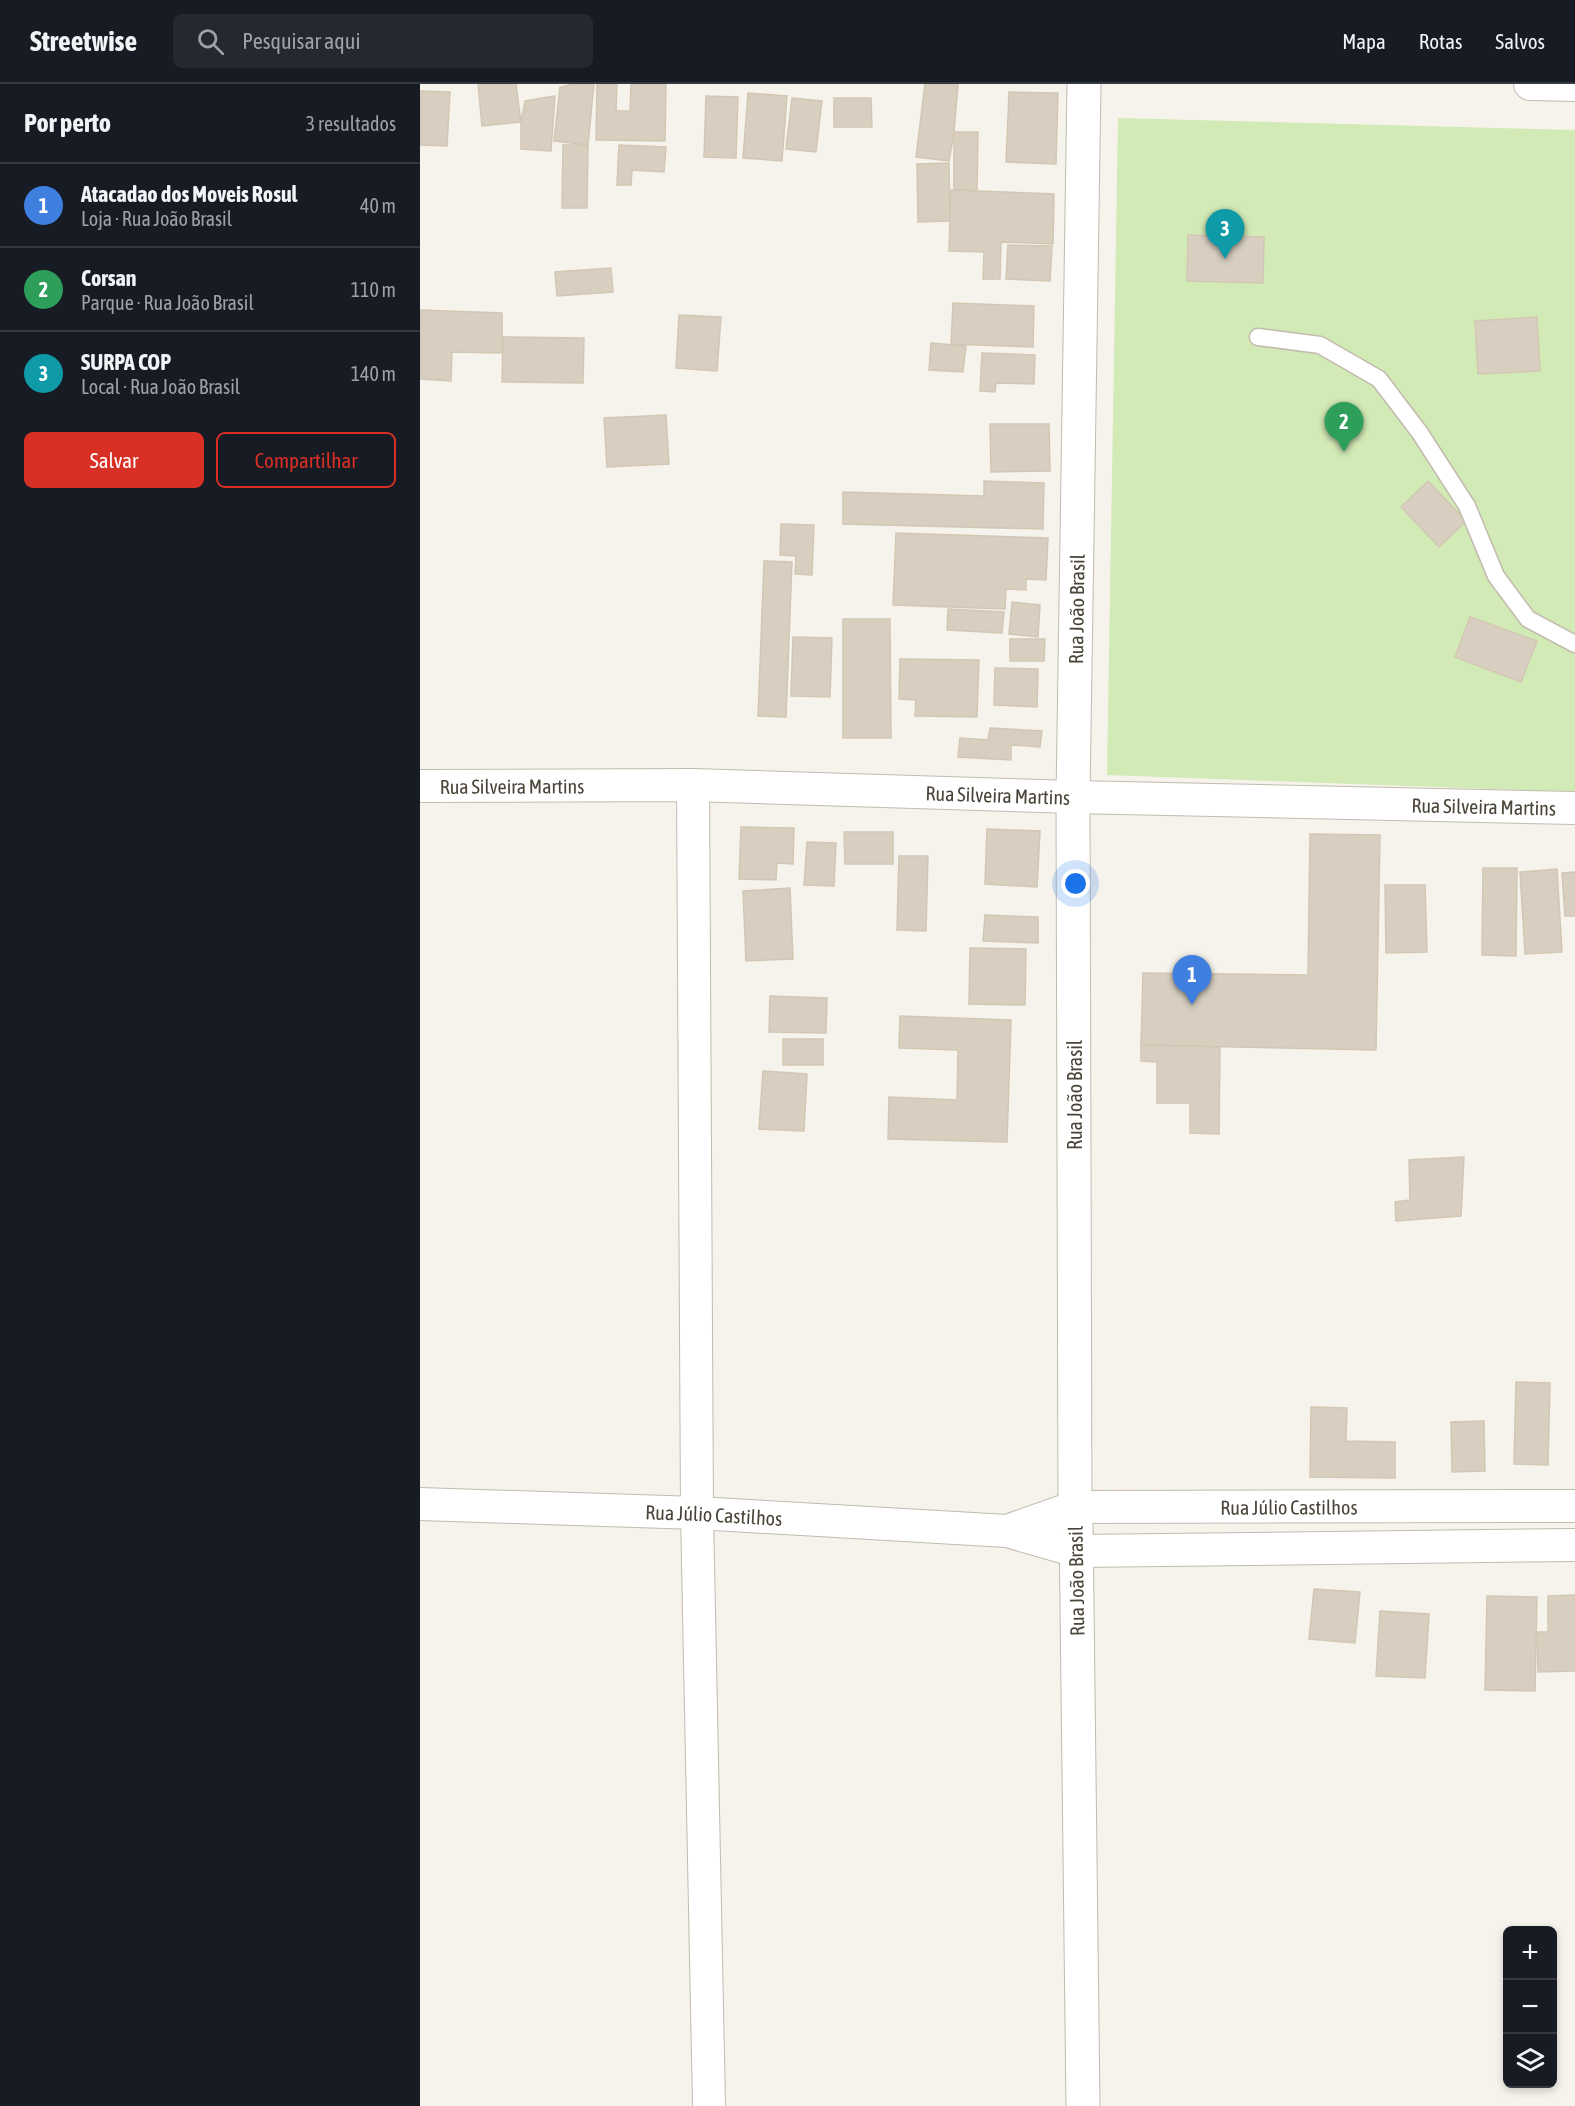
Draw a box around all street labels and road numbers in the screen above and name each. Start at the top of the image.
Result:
street label: Rua João Brasil [1064,553,1088,664]
street label: Rua Silveira Martins [440,774,584,797]
street label: Rua Silveira Martins [925,781,1071,808]
street label: Rua Silveira Martins [1411,793,1556,819]
street label: Rua João Brasil [1063,1039,1086,1150]
street label: Rua Júlio Castilhos [1220,1495,1357,1518]
street label: Rua Júlio Castilhos [645,1500,783,1529]
street label: Rua João Brasil [1064,1525,1088,1636]

